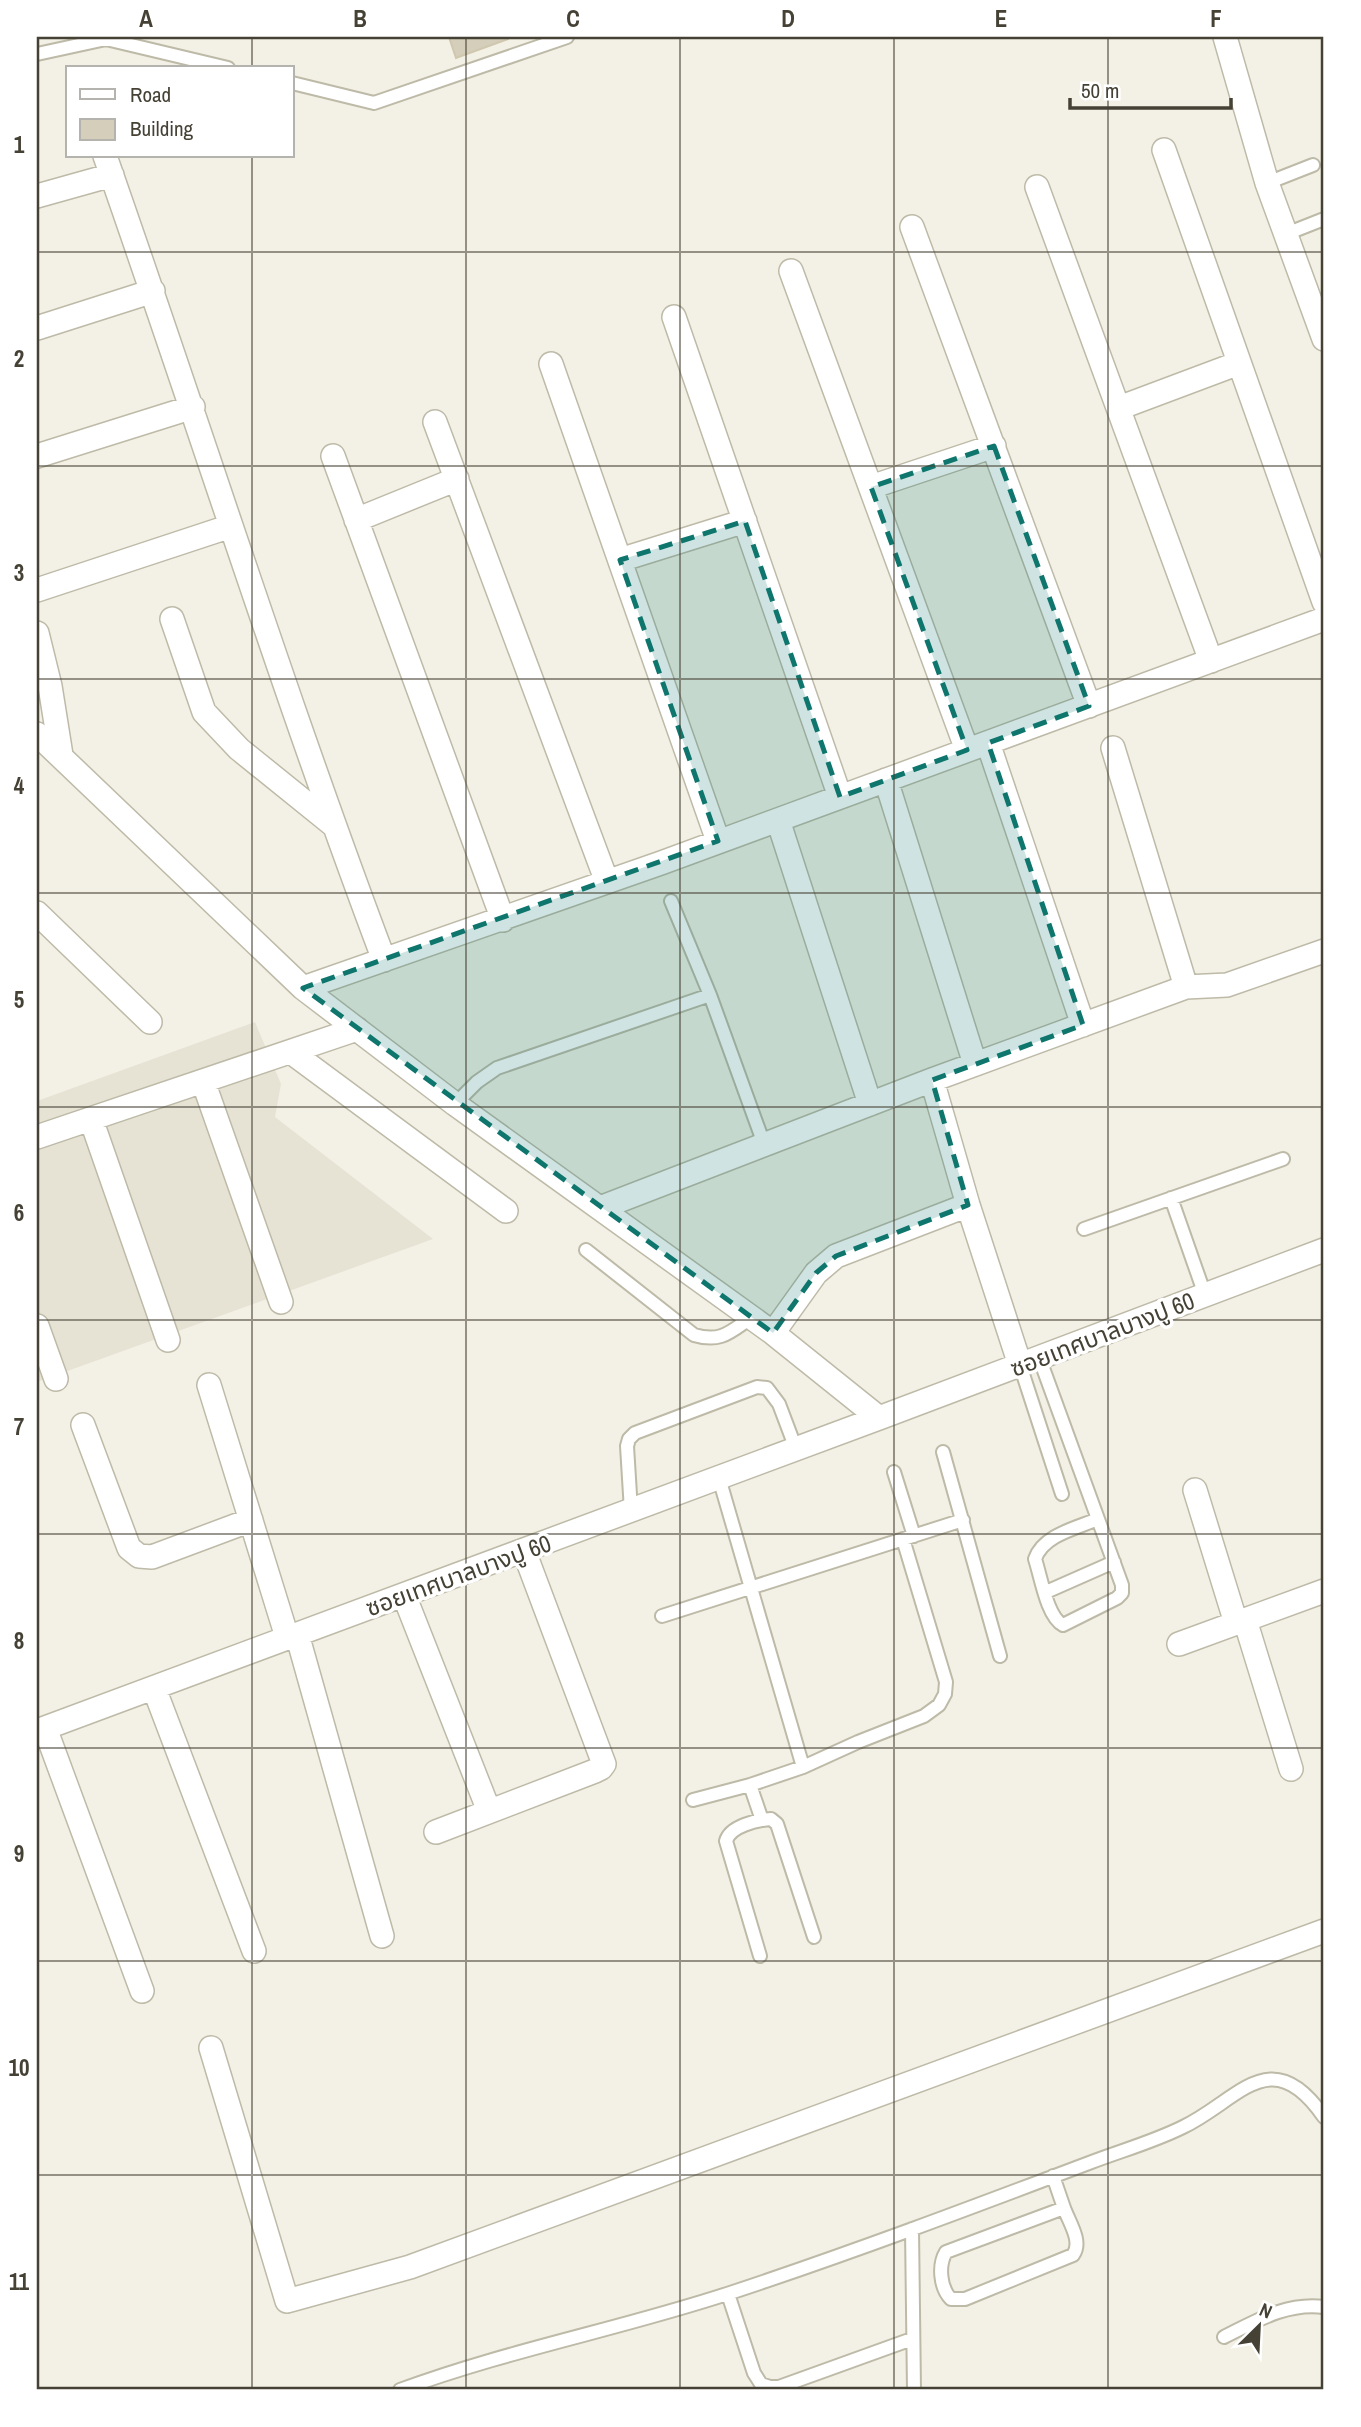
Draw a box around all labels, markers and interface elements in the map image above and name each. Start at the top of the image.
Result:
text: A [139,3,153,34]
text: B [353,3,367,34]
text: C [566,3,580,34]
text: D [781,3,795,34]
text: E [995,3,1007,34]
text: F [1210,3,1222,34]
legend [66,66,294,158]
scale bar [1070,66,1232,110]
text: 50 m [1081,76,1119,105]
text: Road [130,80,171,109]
text: Building [130,114,194,143]
text: 1 [14,129,25,160]
text: 2 [14,343,24,374]
text: 3 [14,557,24,588]
text: 4 [14,770,25,801]
text: 5 [14,984,24,1015]
text: 6 [14,1197,24,1228]
street label: ซอยเทศบาลบางปู 60 [1005,1284,1199,1384]
text: 7 [14,1411,24,1442]
street label: ซอยเทศบาลบางปู 60 [361,1527,555,1623]
text: 8 [14,1625,24,1656]
text: 9 [14,1838,24,1869]
text: 10 [9,2052,29,2083]
text: 11 [9,2266,29,2297]
north arrow [1224,2290,1294,2360]
text: N [1255,2296,1276,2325]

